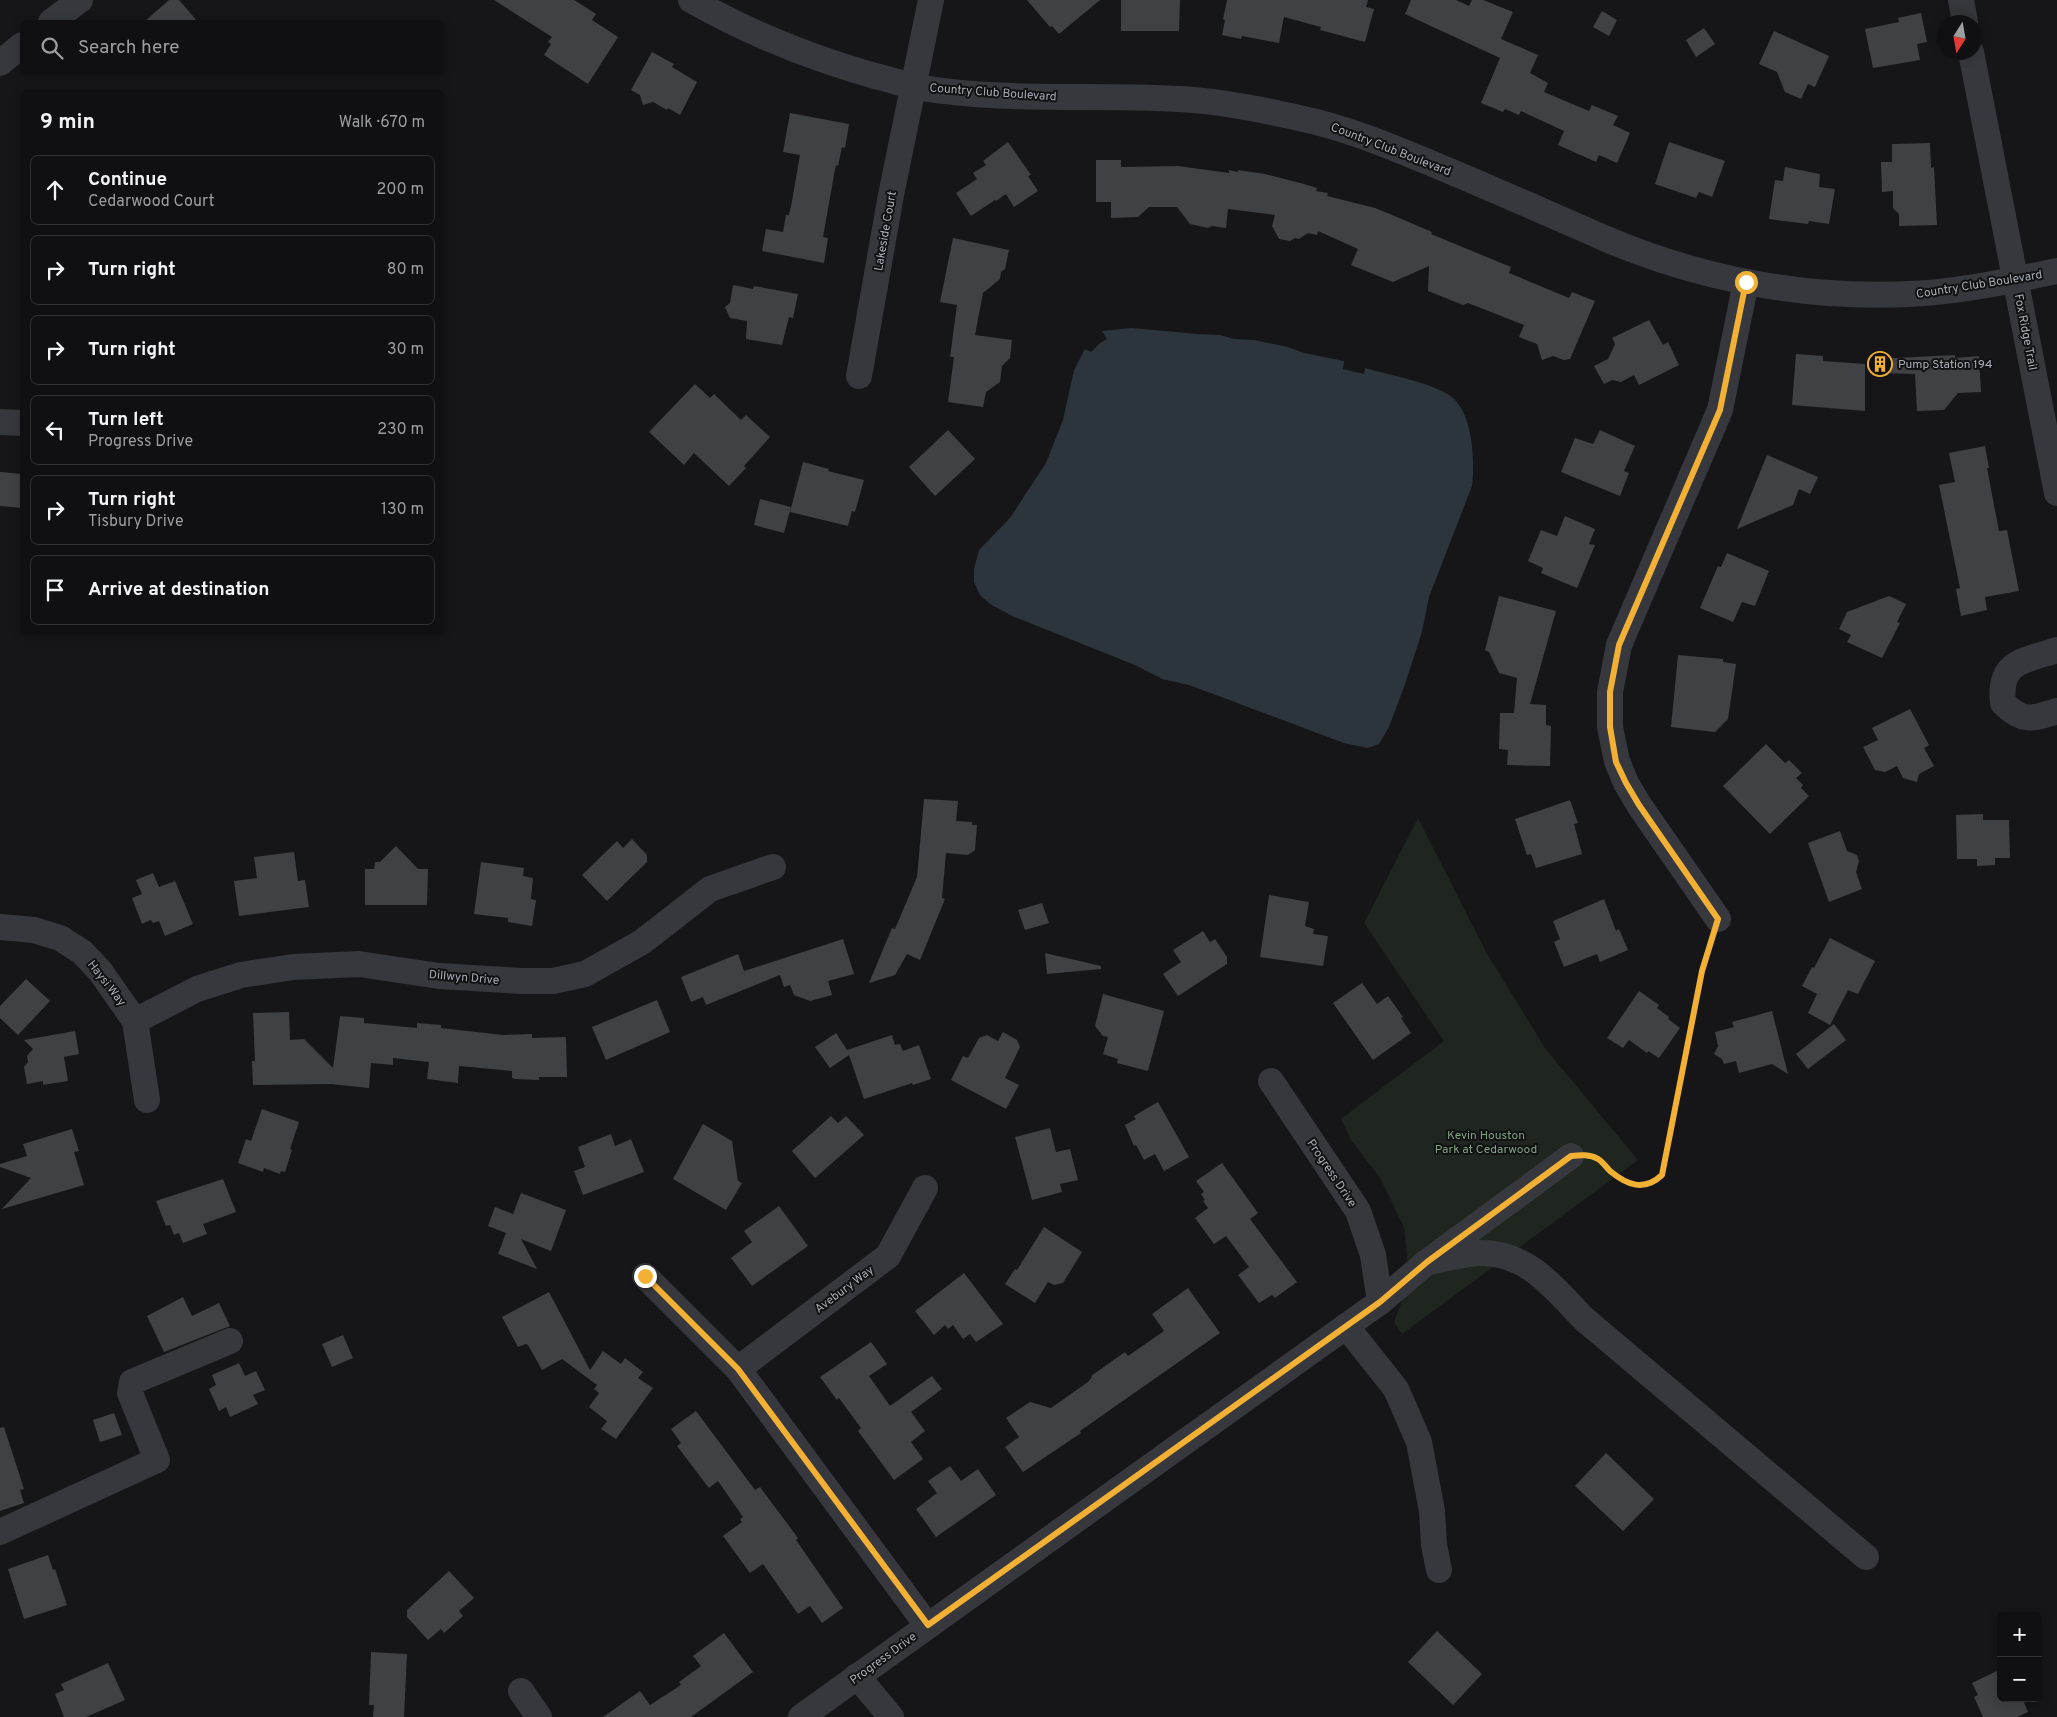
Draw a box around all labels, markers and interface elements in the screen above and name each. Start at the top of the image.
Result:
north arrow [1937,15,1982,60]
search box [20,20,445,75]
icon: search [38,34,66,62]
text: Search here [78,36,180,60]
street label: Country Club Boulevard [929,81,1057,105]
text: 9 min [40,109,95,136]
text: Walk · 670 m [339,113,425,133]
street label: Country Club Boulevard [1328,120,1453,180]
text: Continue [88,168,167,192]
icon: ahead [41,176,69,204]
text: 200 m [376,180,424,200]
street label: Lakeside Court [871,190,901,272]
text: Cedarwood Court [88,192,215,212]
icon: right [41,256,69,284]
text: Turn right [88,258,176,282]
text: 80 m [387,260,424,280]
street label: Country Club Boulevard [1915,267,2043,303]
route start [1735,271,1758,294]
street label: Fox Ridge Trail [2010,293,2040,372]
icon: right [41,336,69,364]
text: Turn right [88,338,176,362]
text: 30 m [387,340,424,360]
building icon: Pump Station 194 [1867,351,1893,377]
place label: Pump Station 194 [1898,357,1992,373]
text: Turn left [88,408,164,432]
icon: left [41,416,69,444]
text: 230 m [377,420,424,440]
text: Progress Drive [88,432,193,452]
text: Turn right [88,488,176,512]
icon: right [41,496,69,524]
text: 130 m [381,500,424,520]
text: Tisbury Drive [88,512,184,532]
icon: arrive [41,576,69,604]
text: Arrive at destination [88,578,269,602]
street label: Haysi Way [83,957,129,1010]
street label: Dillwyn Drive [428,967,500,989]
park label: Kevin Houston Park at Cedarwood [1435,1128,1537,1158]
street label: Progress Drive [1302,1136,1360,1211]
street label: Avebury Way [812,1262,877,1317]
route end [634,1265,657,1288]
map controls [1997,1612,2042,1702]
button: + [1997,1612,2042,1657]
street label: Progress Drive [847,1629,920,1688]
button: − [1997,1657,2042,1702]

